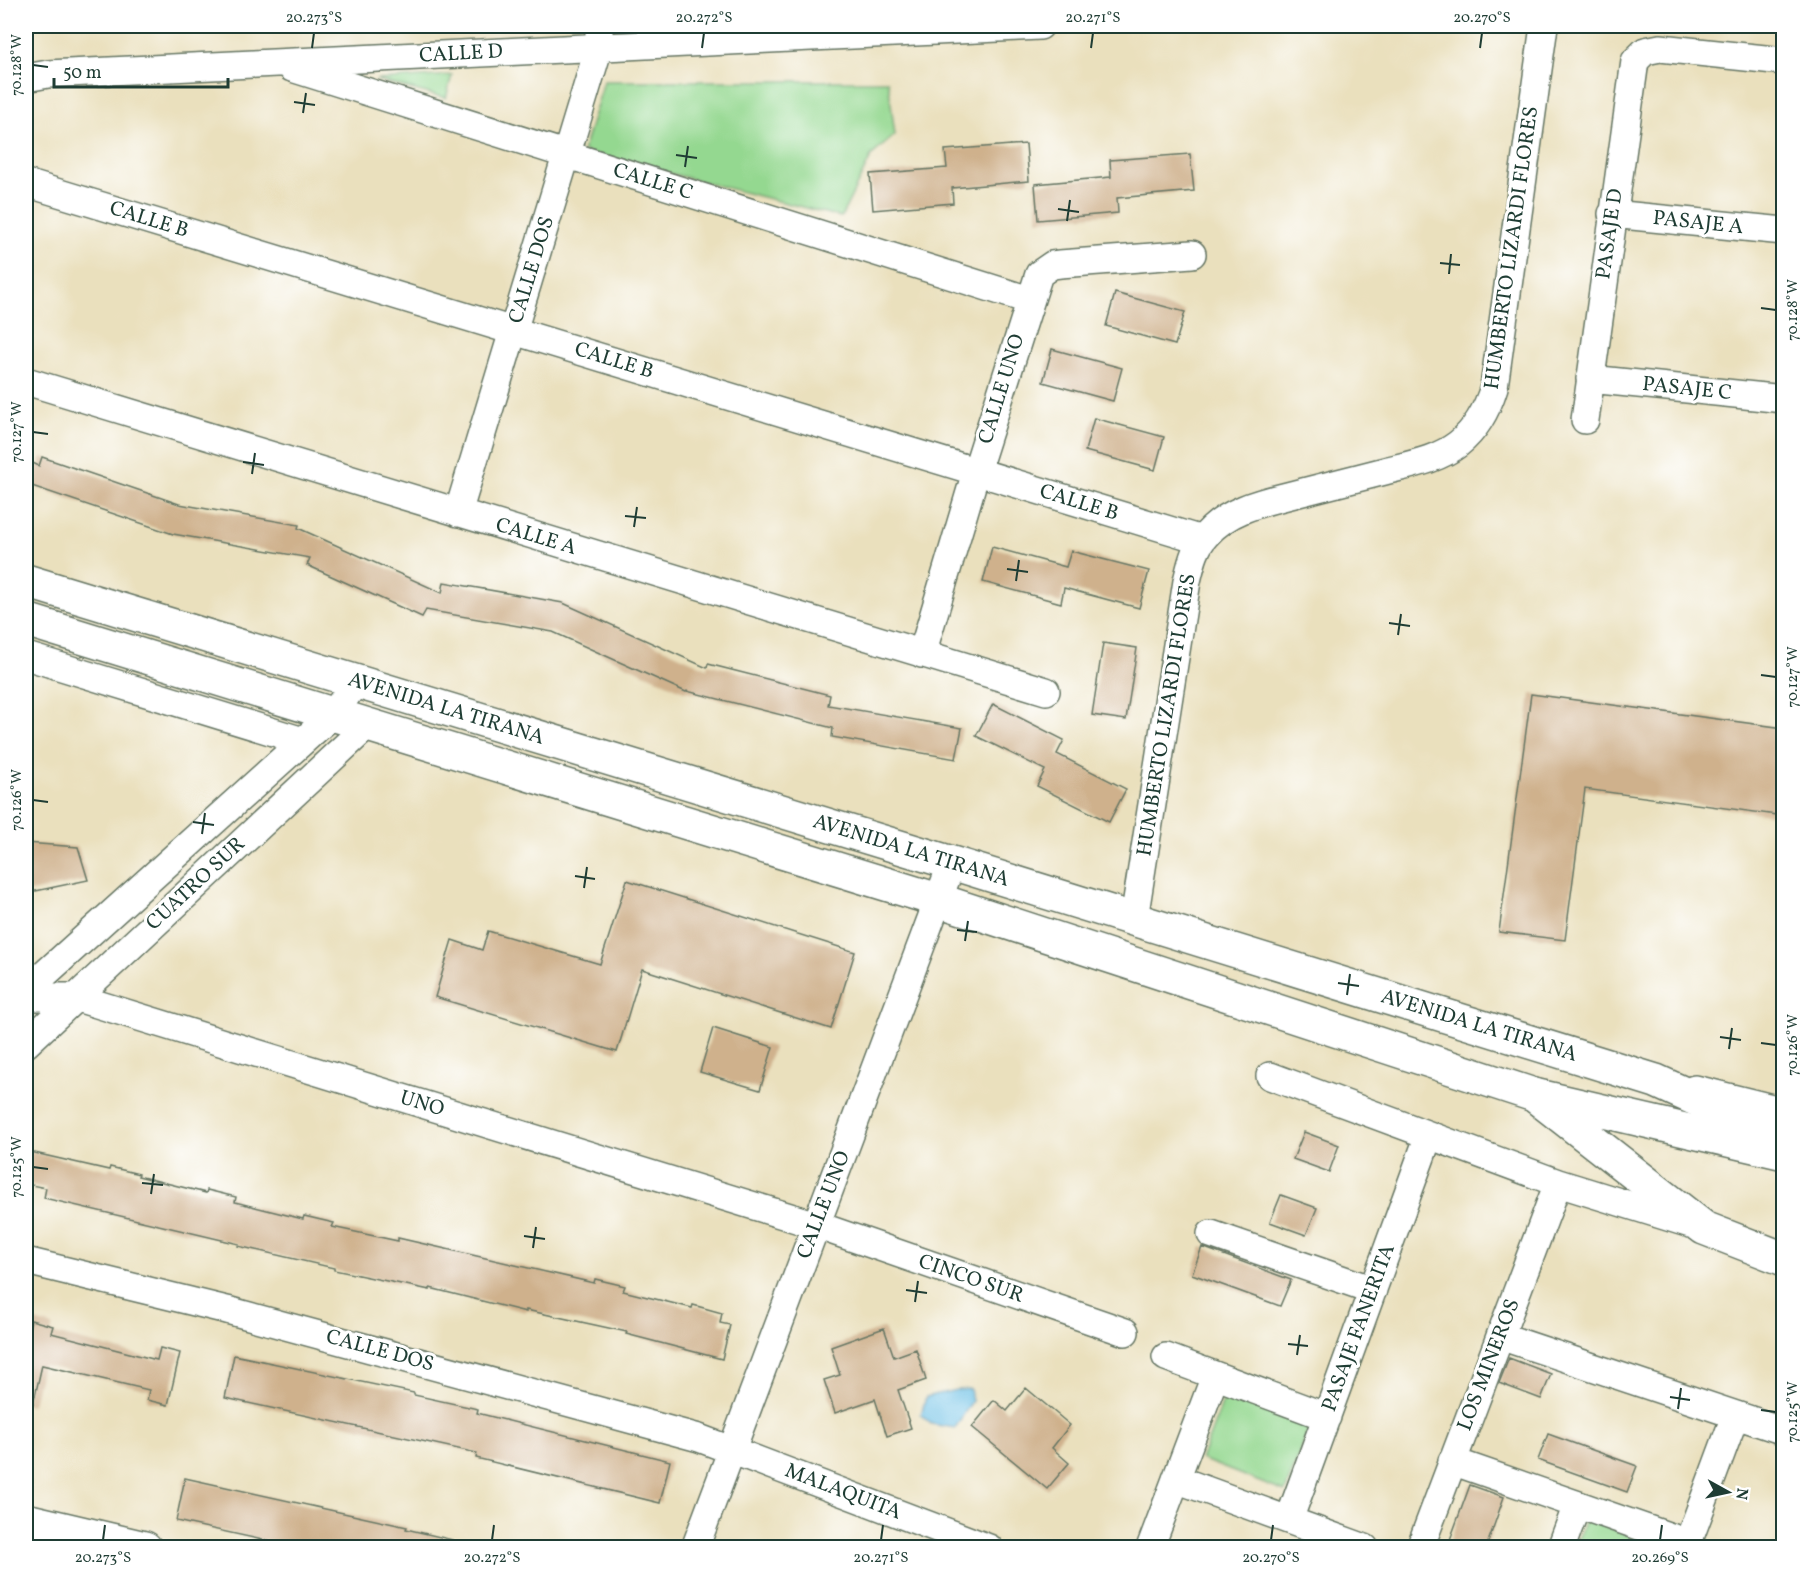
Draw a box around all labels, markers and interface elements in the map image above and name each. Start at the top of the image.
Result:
text: 20.273°S [286,8,342,29]
text: 20.272°S [676,8,732,29]
text: 20.271°S [1065,8,1121,29]
text: 20.270°S [1453,8,1511,29]
text: 70.128°W [7,34,28,96]
street label: CALLE D [418,37,504,71]
scale bar [54,51,228,89]
text: 50 m [63,61,102,86]
street label: HUMBERTO LIZARDI FLORES [1478,104,1546,392]
street label: CALLE C [609,156,697,208]
street label: PASAJE D [1589,187,1631,281]
street label: CALLE B [106,194,192,246]
street label: PASAJE A [1651,204,1745,242]
street label: CALLE DOS [502,213,562,327]
text: 70.128°W [1783,279,1804,341]
street label: CALLE UNO [972,330,1032,448]
street label: CALLE B [571,335,657,387]
street label: PASAJE C [1641,370,1733,408]
text: 70.127°W [7,401,28,463]
street label: CALLE B [1036,477,1122,529]
street label: CALLE A [492,511,580,563]
street label: HUMBERTO LIZARDI FLORES [1130,572,1204,858]
text: 70.127°W [1783,646,1804,708]
street label: AVENIDA LA TIRANA [344,665,548,753]
text: 70.126°W [7,769,28,831]
street label: AVENIDA LA TIRANA [809,807,1013,895]
street label: CUATRO SUR [140,830,252,938]
street label: AVENIDA LA TIRANA [1377,982,1581,1070]
text: 70.126°W [1783,1014,1804,1076]
street label: UNO [396,1084,448,1124]
text: 70.125°W [7,1136,28,1198]
street label: CALLE UNO [790,1147,858,1263]
street label: PASAJE FANERITA [1315,1240,1403,1416]
street label: CINCO SUR [914,1247,1028,1311]
street label: LOS MINEROS [1450,1295,1528,1435]
street label: CALLE DOS [323,1323,437,1379]
text: 70.125°W [1783,1381,1804,1443]
street label: MALAQUITA [781,1457,906,1528]
north arrow [1698,1462,1758,1522]
text: N [1729,1487,1753,1501]
text: 20.273°S [75,1548,131,1569]
text: 20.272°S [464,1548,520,1569]
text: 20.271°S [853,1548,909,1569]
text: 20.270°S [1242,1548,1300,1569]
text: 20.269°S [1631,1548,1689,1569]

